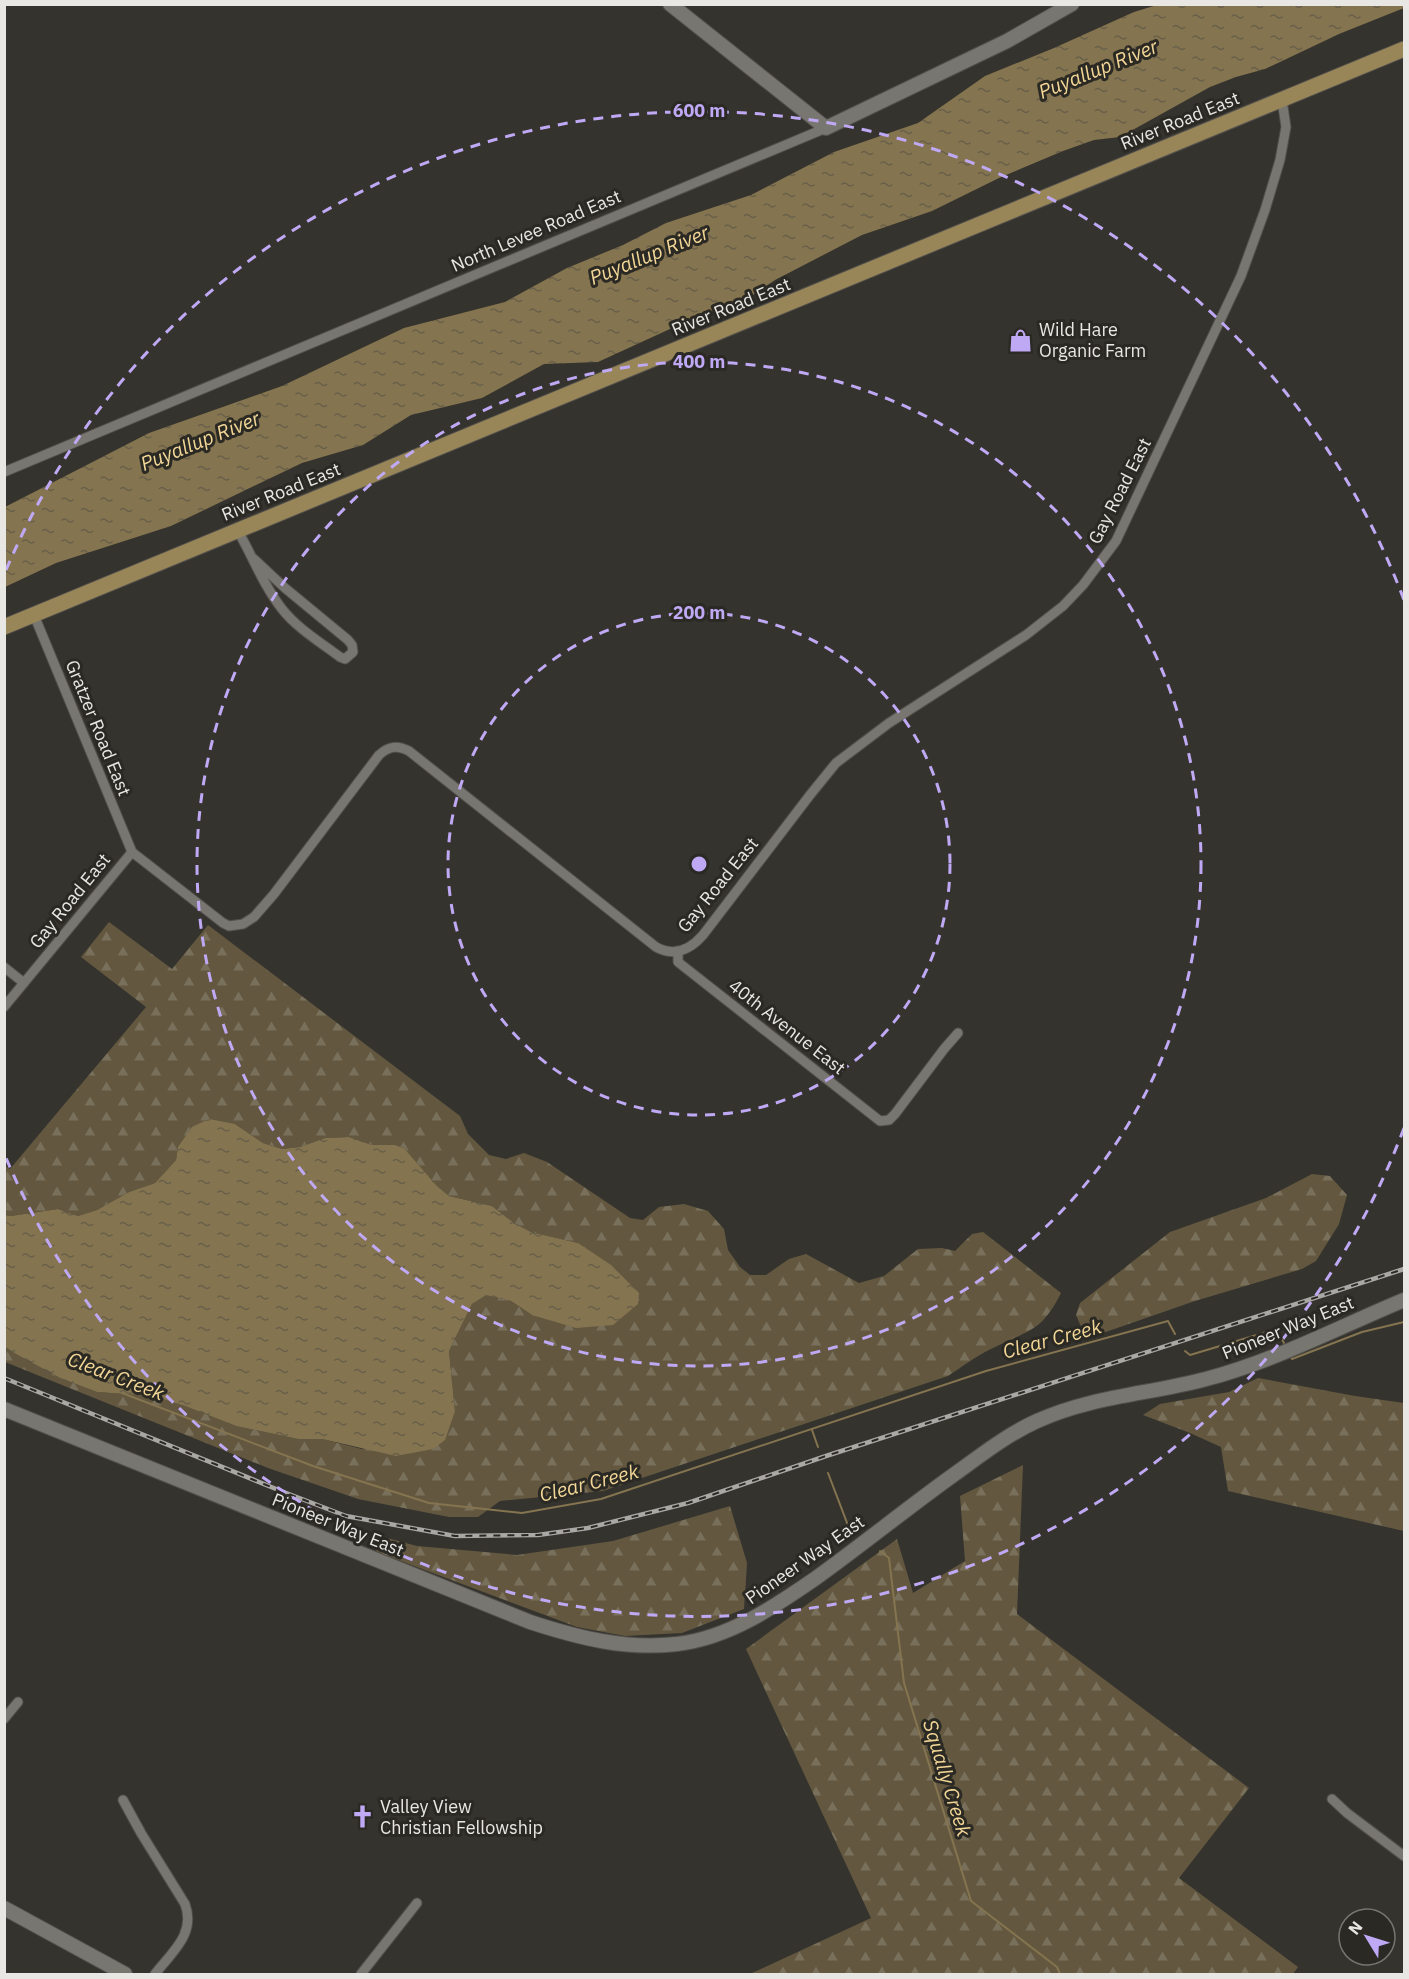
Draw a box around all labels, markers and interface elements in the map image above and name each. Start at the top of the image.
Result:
water label: Puyallup River [1034,32,1162,105]
street label: River Road East [1117,86,1243,155]
text: 600 m [673,99,725,122]
street label: North Levee Road East [447,184,624,277]
water label: Puyallup River [585,218,713,291]
street label: River Road East [668,272,794,341]
place label: Wild Hare Organic Farm [1039,318,1146,362]
shop icon: Wild Hare Organic Farm [1008,327,1034,353]
text: 400 m [673,350,725,373]
water label: Puyallup River [136,404,264,477]
street label: Gay Road East [1083,434,1156,548]
street label: River Road East [218,457,344,526]
text: 200 m [673,601,725,624]
street label: Gratzer Road East [61,656,136,799]
street label: Gay Road East [672,832,763,937]
street label: Gay Road East [24,848,115,953]
centre of rings [689,854,709,874]
street label: 40th Avenue East [724,974,850,1079]
street label: Pioneer Way East [1219,1291,1357,1364]
water label: Clear Creek [999,1312,1105,1365]
water label: Clear Creek [64,1345,169,1406]
water label: Clear Creek [536,1457,642,1508]
street label: Pioneer Way East [269,1488,407,1561]
street label: Pioneer Way East [741,1510,869,1609]
water label: Squally Creek [917,1716,978,1840]
place label: Valley View Christian Fellowship [380,1795,543,1839]
church icon: Valley View Christian Fellowship [349,1804,375,1830]
north arrow [1337,1907,1397,1967]
text: N [1344,1917,1367,1938]

